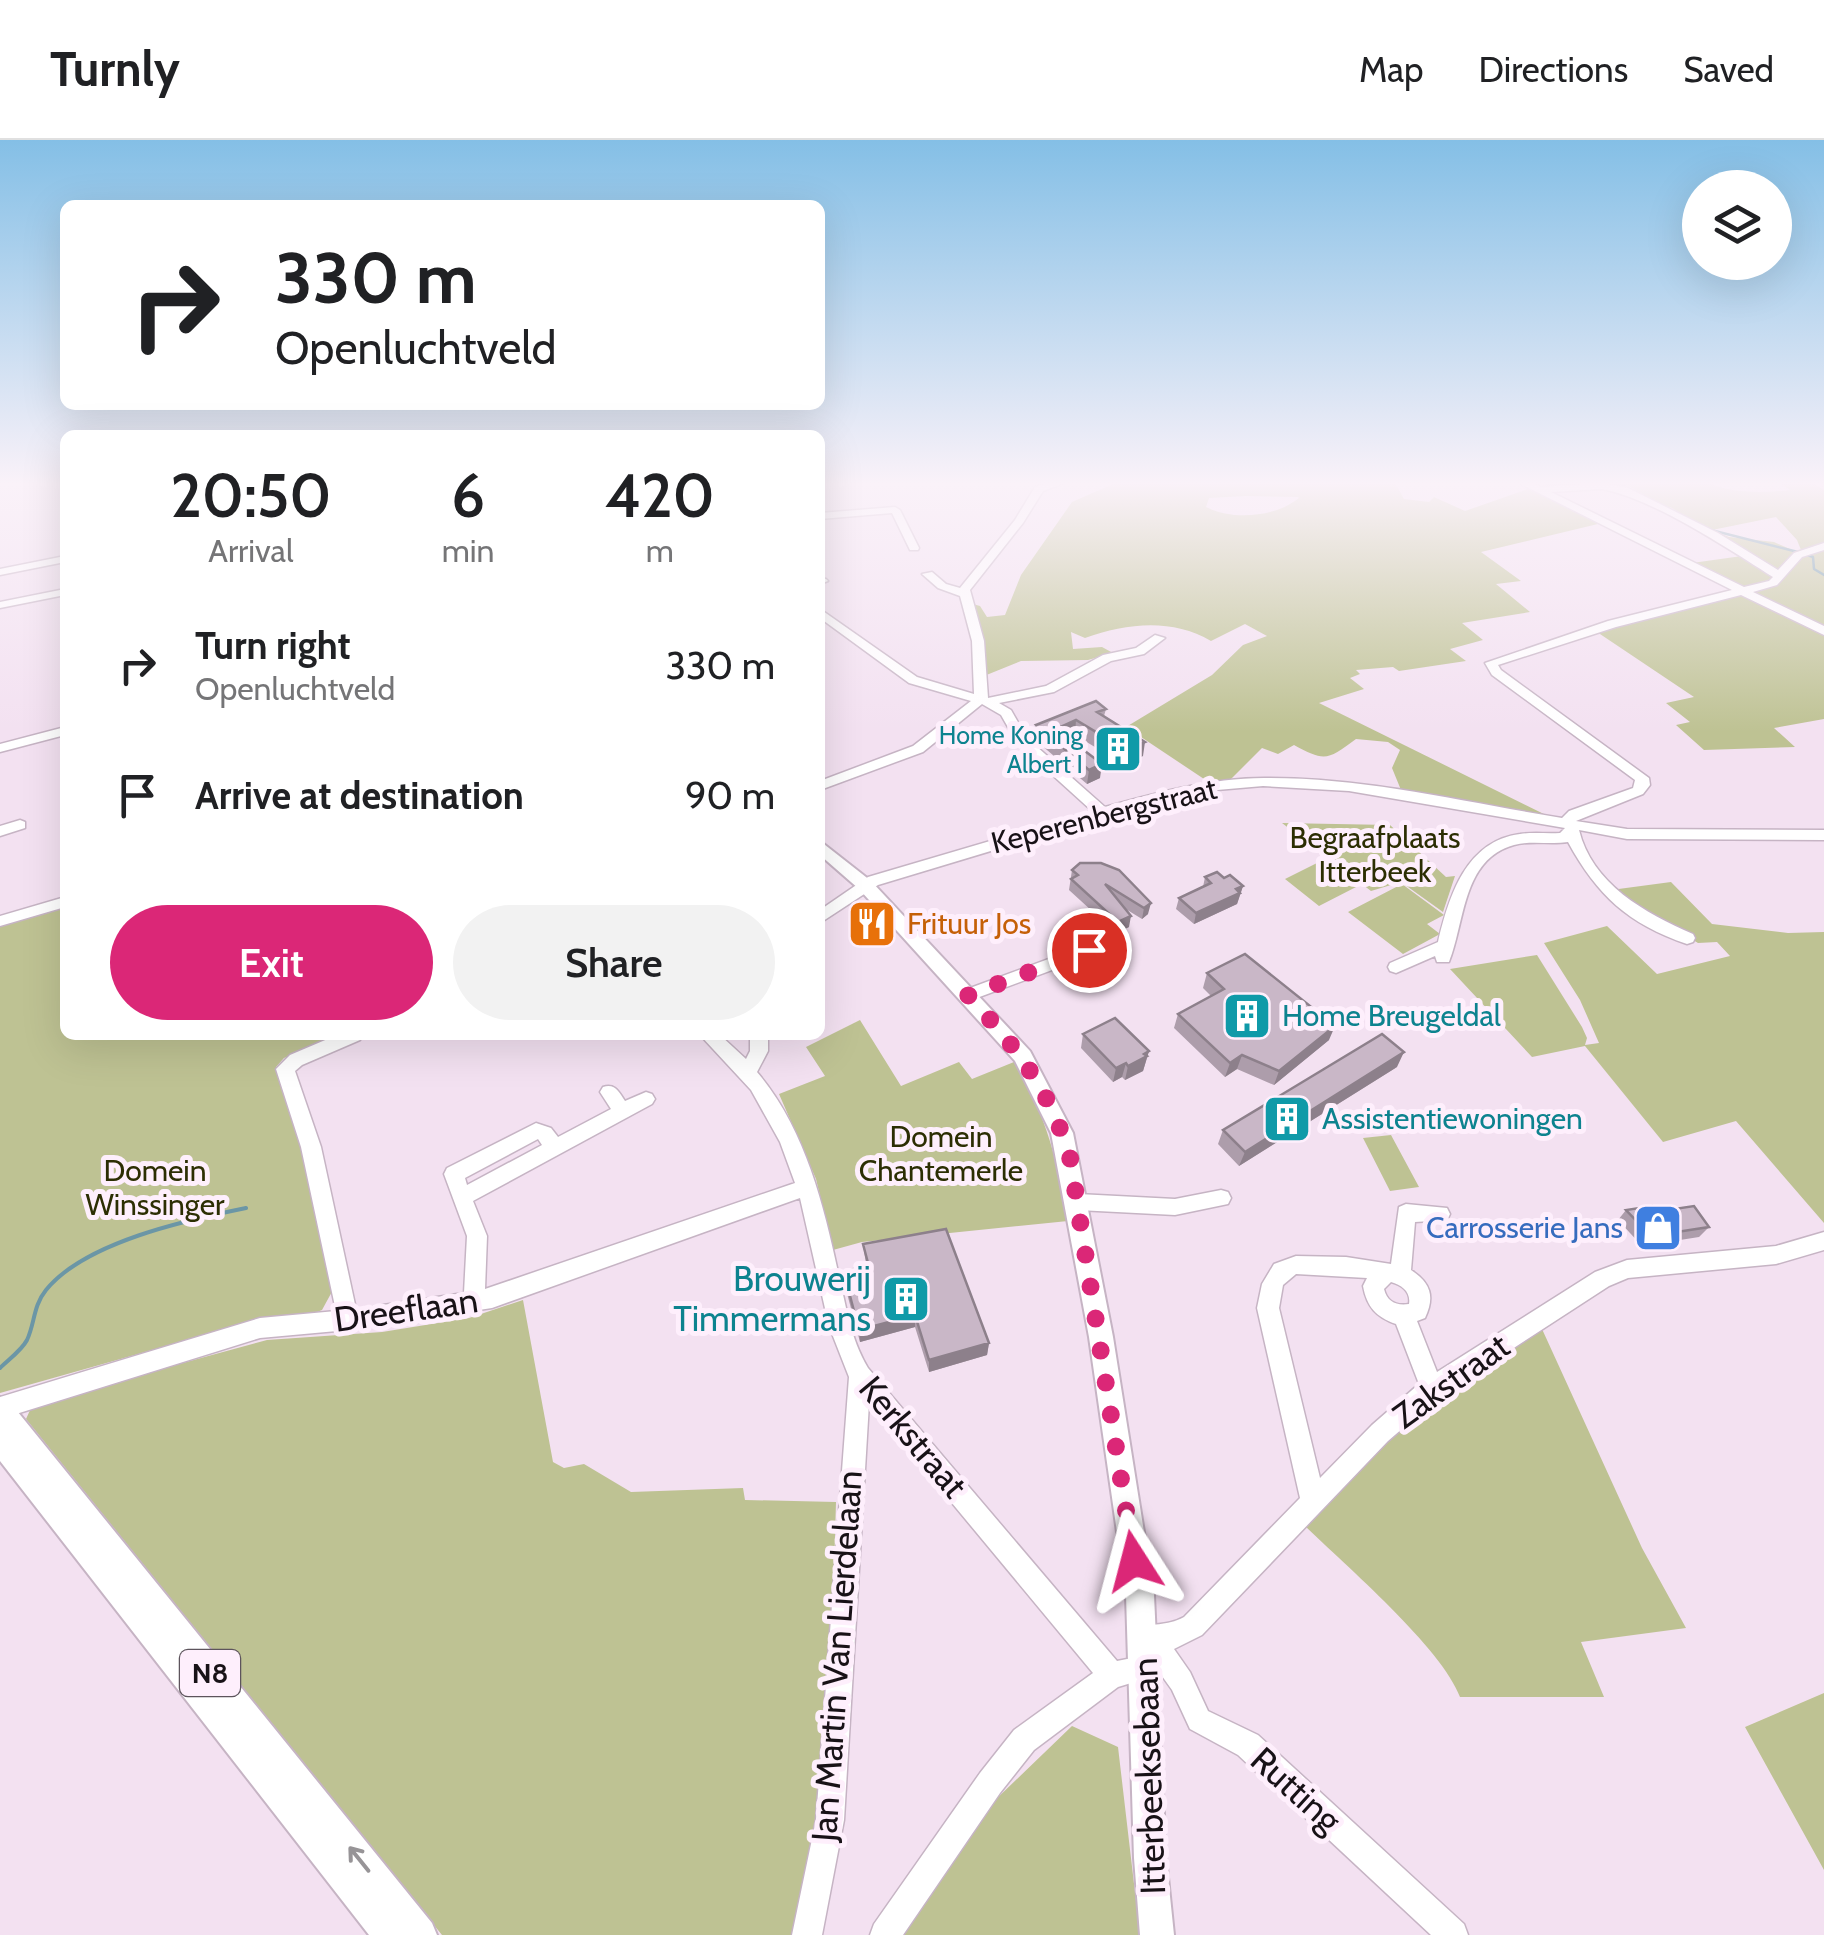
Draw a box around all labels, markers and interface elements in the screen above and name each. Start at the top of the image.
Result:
text: Turnly [50,40,180,98]
text: Map [1359,48,1424,91]
text: Directions [1479,48,1628,91]
text: Saved [1683,48,1774,91]
map controls [1682,170,1792,280]
button: layers [1682,170,1792,280]
text: 330 m [275,235,476,321]
icon: right [110,240,240,370]
text: Openluchtveld [275,321,557,375]
text: 20:50 [170,459,332,532]
text: 6 [451,459,485,532]
text: 420 [605,459,715,532]
text: Arrival [208,531,293,570]
text: min [442,531,494,570]
text: m [646,531,674,570]
text: Turn right [195,622,351,669]
icon: right [110,638,165,693]
text: 330 m [665,642,775,689]
text: Openluchtveld [195,669,395,708]
place label: Home Koning Albert I [939,720,1084,779]
building icon: Home Koning Albert I [1092,723,1144,775]
icon: arrive [110,768,165,823]
street label: Keperenbergstraat [987,770,1221,861]
text: Arrive at destination [195,772,524,819]
text: 90 m [685,772,775,819]
park label: Begraafplaats Itterbeek [1290,819,1460,890]
restaurant icon: Frituur Jos [846,898,898,950]
button: Exit [110,905,433,1020]
button: Share [453,905,775,1020]
place label: Frituur Jos [907,905,1031,942]
pin [1047,908,1132,993]
icon: arrive [1062,923,1117,978]
building icon: Home Breugeldal [1221,990,1273,1042]
place label: Home Breugeldal [1282,997,1501,1034]
building icon: Assistentiewoningen [1261,1093,1313,1145]
place label: Assistentiewoningen [1322,1100,1583,1137]
park label: Domein Chantemerle [859,1118,1023,1189]
park label: Domein Winssinger [85,1152,225,1223]
shop icon: Carrosserie Jans [1632,1202,1684,1254]
place label: Carrosserie Jans [1426,1209,1623,1246]
place label: Brouwerij Timmermans [673,1257,871,1340]
building icon: Brouwerij Timmermans [880,1273,932,1325]
street label: Dreeflaan [331,1278,481,1341]
street label: Zakstraat [1384,1324,1518,1437]
street label: Kerkstraat [850,1367,977,1506]
street label: Jan Martin Van Lierdelaan [802,1469,871,1844]
position arrow [1082,1509,1186,1613]
road number: N8 [180,1650,240,1696]
street label: Itterbeeksebaan [1123,1657,1174,1895]
street label: Rutting [1242,1738,1351,1842]
one-way arrow [349,1846,370,1873]

